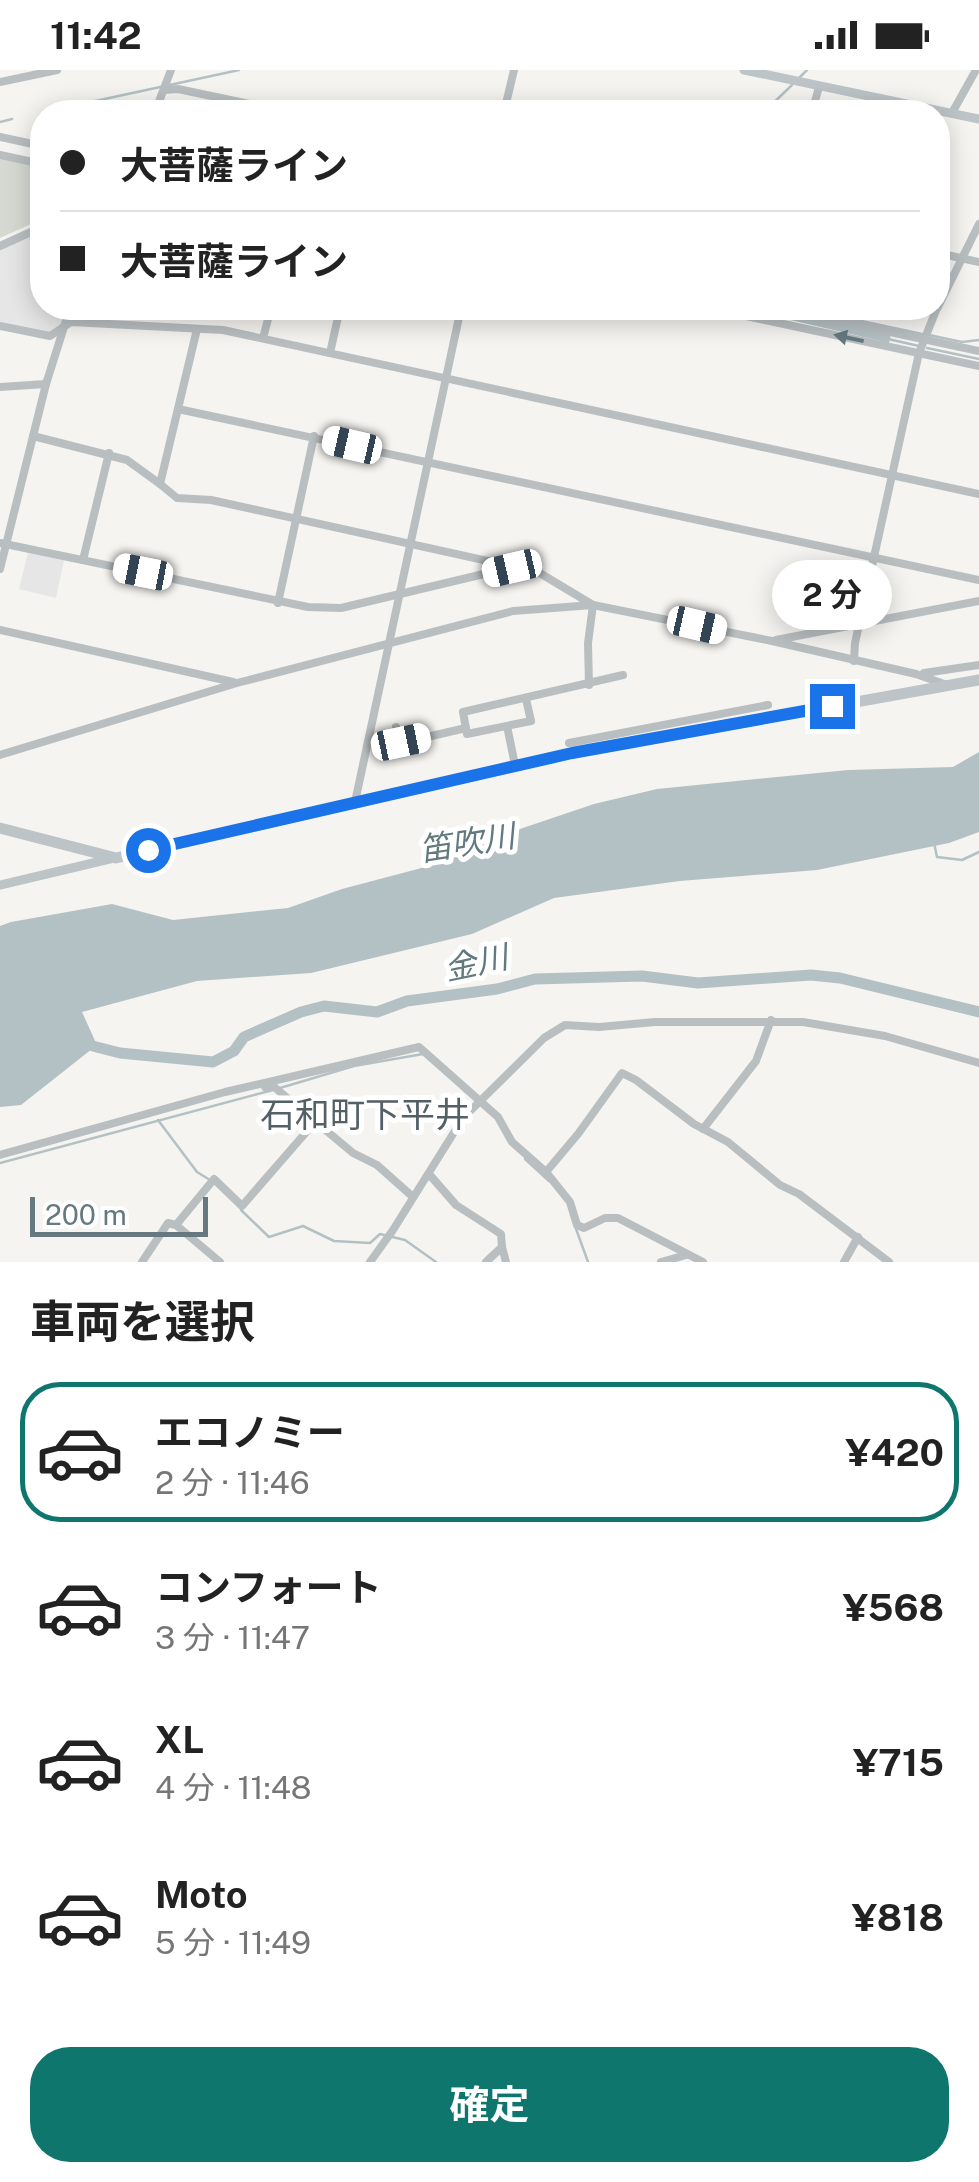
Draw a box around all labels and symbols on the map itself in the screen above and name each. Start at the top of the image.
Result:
one-way arrow [834,330,865,346]
car [319,424,385,466]
car [479,547,545,589]
car [111,552,175,592]
callout: 2 分 [772,561,892,631]
car [664,604,730,646]
route end [810,684,855,729]
car [369,721,433,763]
water label: 笛吹川 [417,816,520,868]
route start [126,828,171,873]
water label: 金川 [441,937,514,987]
district label: 石和町下平井 [260,1094,470,1135]
scale bar [30,1192,208,1236]

